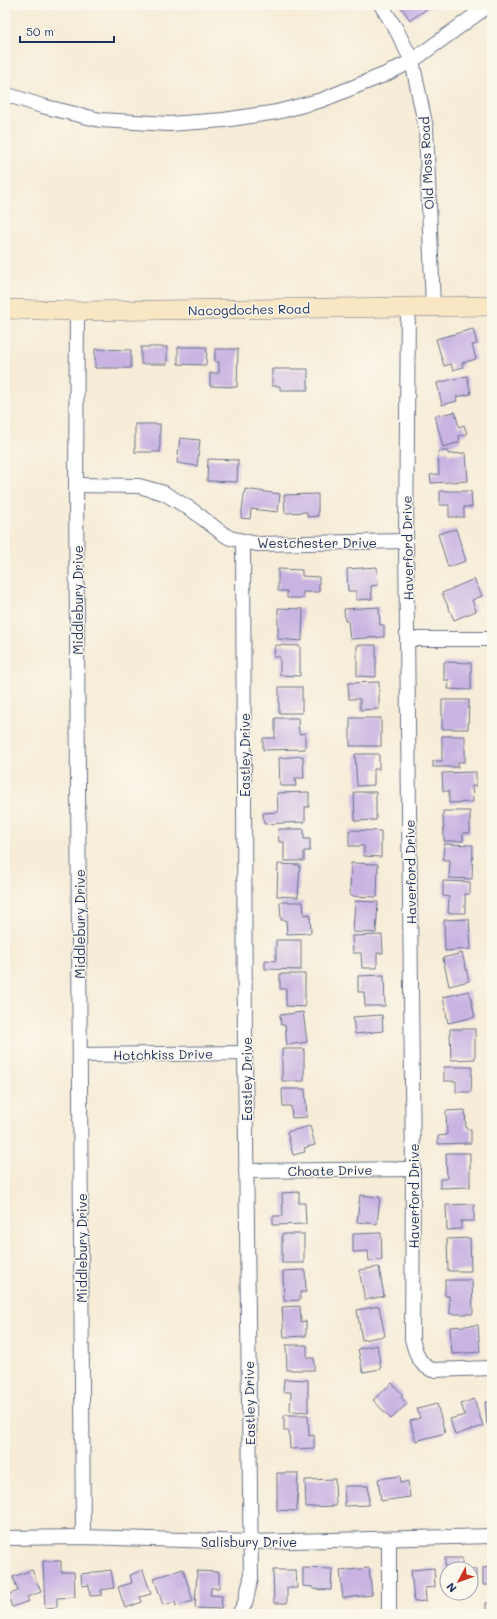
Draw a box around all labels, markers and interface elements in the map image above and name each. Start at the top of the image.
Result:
scale bar [20,18,114,44]
text: 50 m [26,23,54,39]
street label: Old Moss Road [415,116,437,210]
street label: Nacogdoches Road [188,299,310,319]
street label: Haverford Drive [398,495,416,601]
street label: Westchester Drive [257,534,377,551]
street label: Middlebury Drive [69,545,86,655]
street label: Eastley Drive [236,713,253,797]
street label: Haverford Drive [401,819,419,925]
street label: Middlebury Drive [71,869,88,979]
street label: Eastley Drive [238,1037,255,1121]
street label: Hotchkiss Drive [113,1045,213,1063]
street label: Haverford Drive [405,1144,422,1248]
street label: Choate Drive [287,1161,373,1179]
street label: Middlebury Drive [73,1193,90,1303]
street label: Eastley Drive [240,1361,258,1445]
street label: Salisbury Drive [201,1533,297,1550]
north arrow [439,1561,479,1601]
text: N [443,1580,459,1596]

